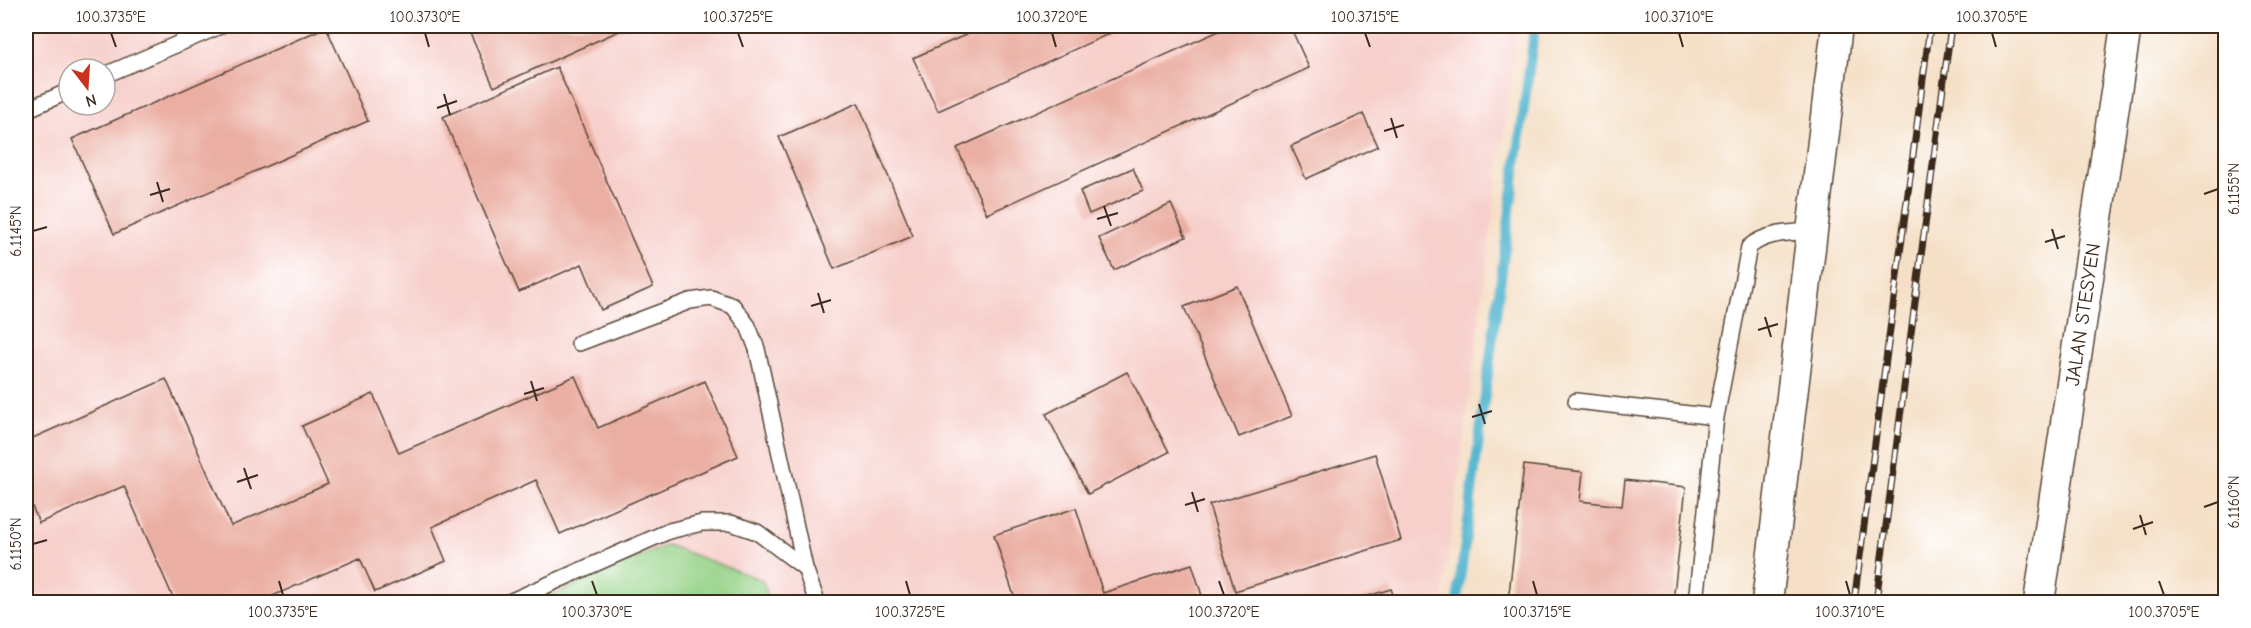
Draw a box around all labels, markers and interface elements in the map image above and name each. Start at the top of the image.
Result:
text: 100.3735°E [76,8,146,26]
text: 100.3730°E [390,8,460,26]
text: 100.3725°E [703,8,773,26]
text: 100.3720°E [1017,8,1087,26]
text: 100.3715°E [1331,8,1399,26]
text: 100.3710°E [1644,8,1714,26]
text: 100.3705°E [1956,8,2028,26]
north arrow [57,57,117,117]
text: N [83,90,99,111]
text: 6.1155°N [2225,163,2243,215]
text: 6.1145°N [7,205,25,257]
street label: JALAN STESYEN [2061,241,2105,387]
text: 6.1160°N [2225,475,2243,529]
text: 6.1150°N [7,517,25,571]
text: 100.3735°E [248,603,318,621]
text: 100.3730°E [562,603,632,621]
text: 100.3725°E [875,603,945,621]
text: 100.3720°E [1189,603,1259,621]
text: 100.3715°E [1503,603,1571,621]
text: 100.3710°E [1815,603,1885,621]
text: 100.3705°E [2128,603,2200,621]

